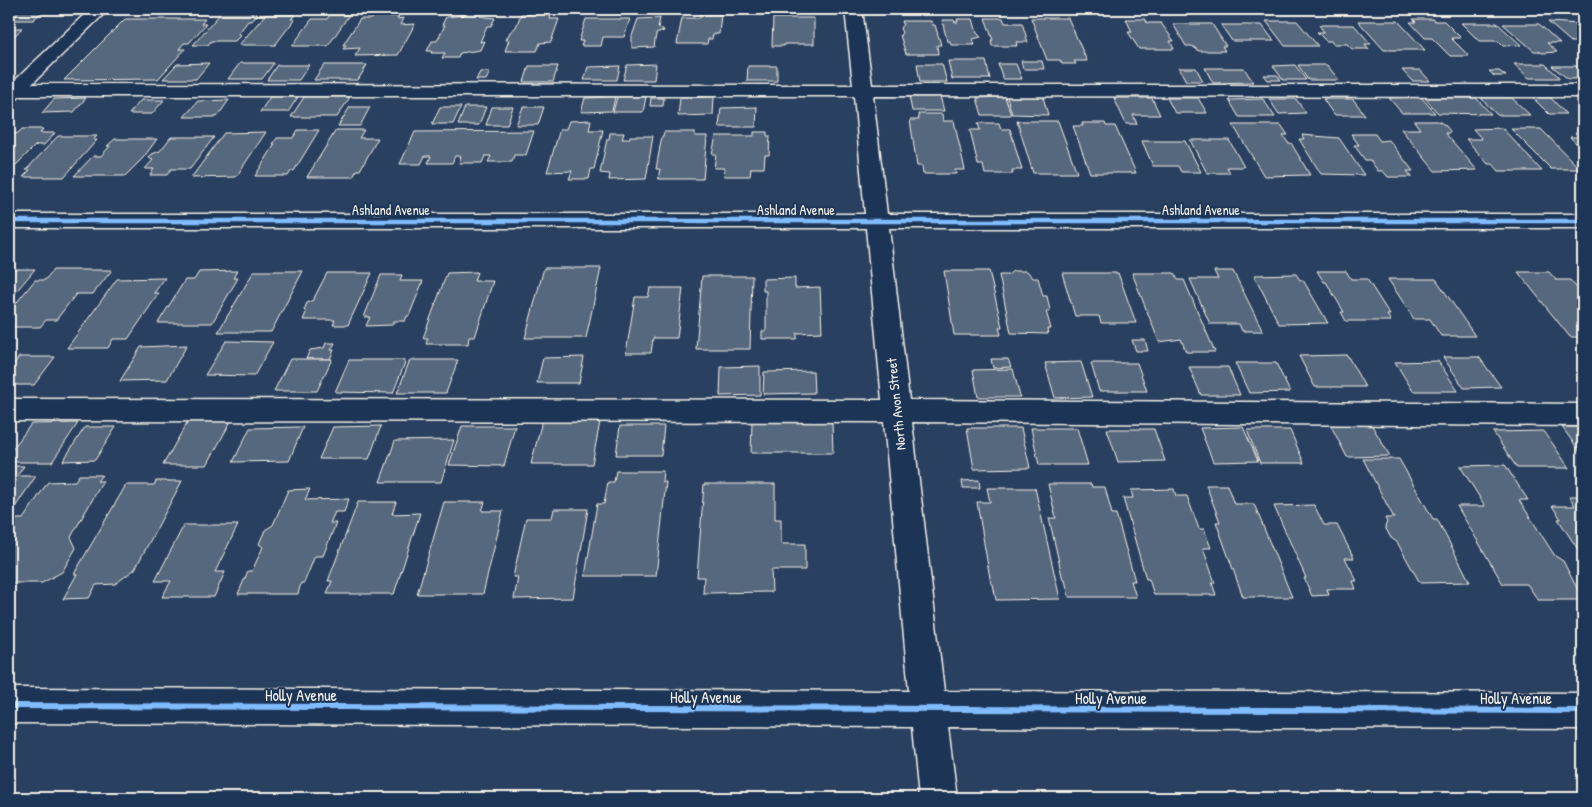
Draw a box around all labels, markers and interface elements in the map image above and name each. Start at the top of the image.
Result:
street label: Ashland Avenue [352,200,430,219]
street label: Ashland Avenue [757,200,835,219]
street label: Ashland Avenue [1162,200,1240,219]
street label: North Avon Street [881,357,910,451]
street label: Holly Avenue [265,684,338,706]
street label: Holly Avenue [670,686,743,708]
street label: Holly Avenue [1075,687,1148,709]
street label: Holly Avenue [1480,687,1553,709]

